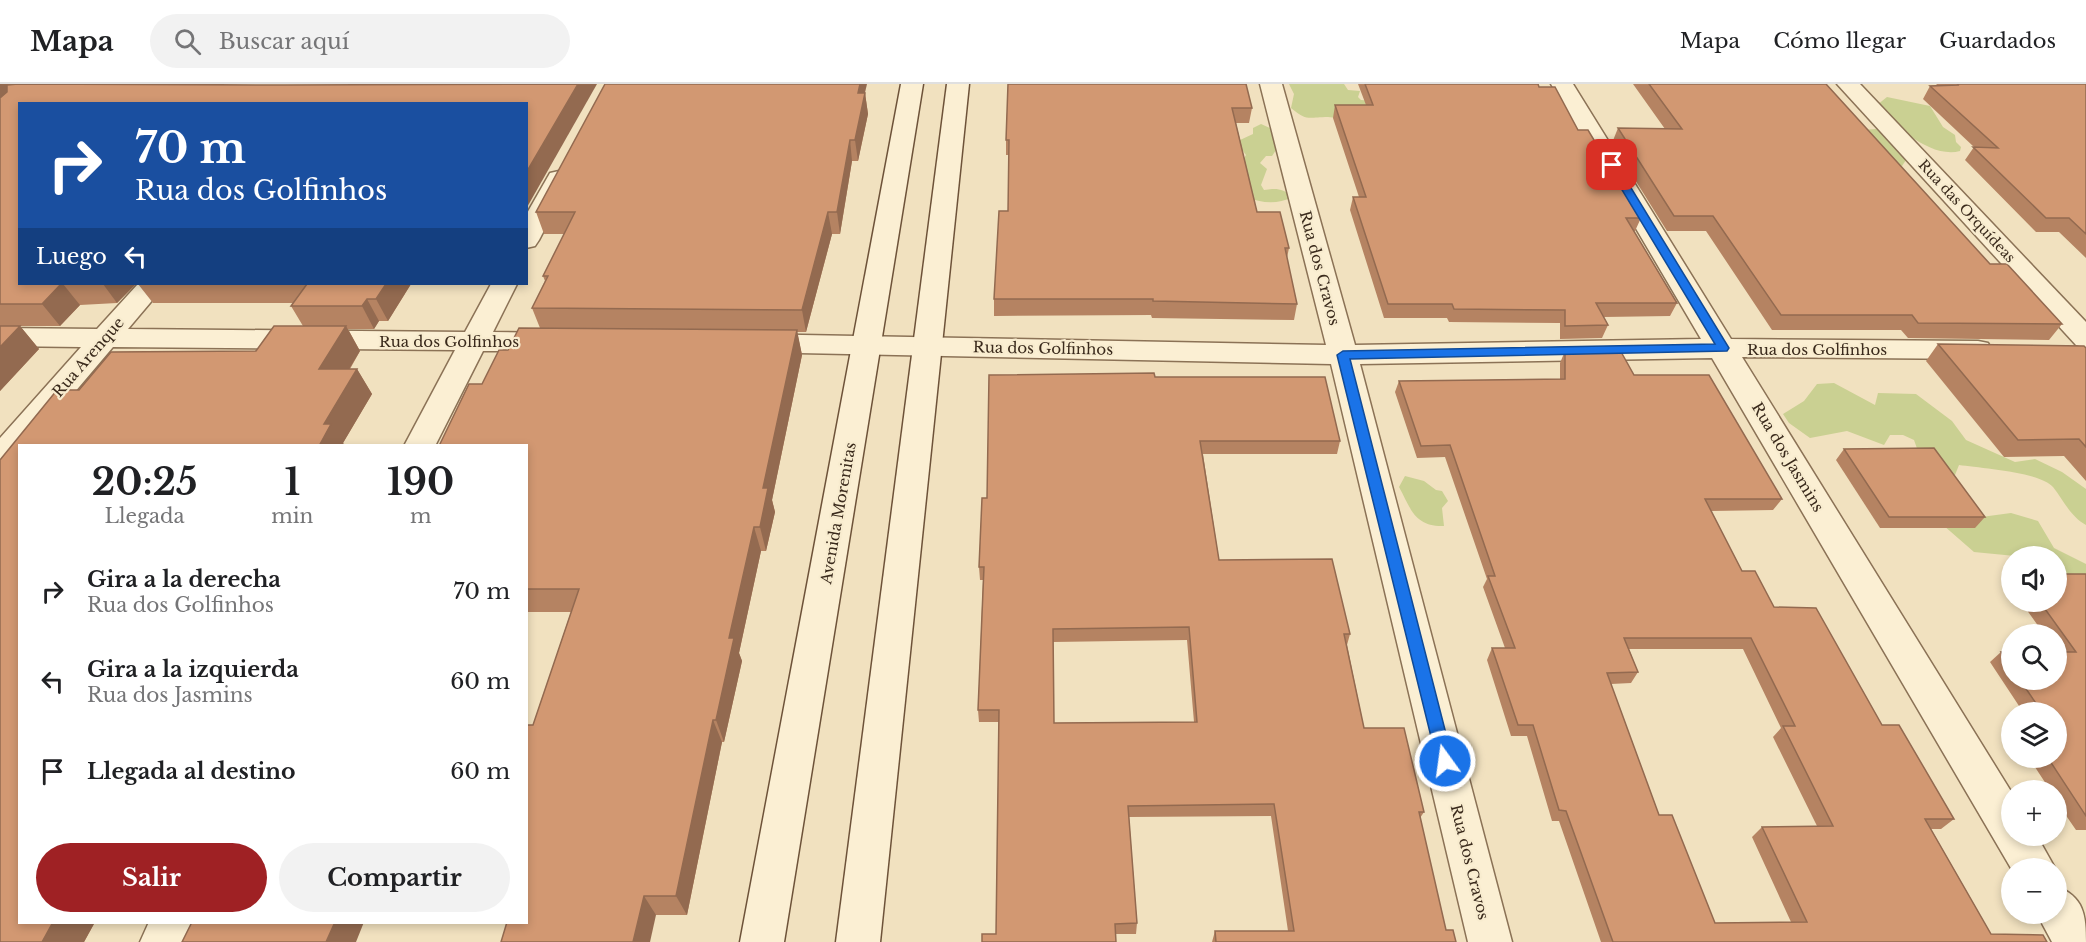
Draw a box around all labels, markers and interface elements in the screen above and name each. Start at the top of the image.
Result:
search box [150,14,570,68]
text: Mapa [30,24,114,59]
icon: search [171,25,204,58]
text: Buscar aquí [219,28,349,55]
text: Mapa [1680,28,1740,54]
text: Cómo llegar [1773,28,1906,54]
text: Guardados [1939,28,2056,54]
text: 70 m [135,122,246,174]
icon: right [36,126,114,204]
pin [1586,139,1637,190]
icon: arrive [1595,148,1628,181]
street label: Rua das Orquídeas [1915,156,2019,266]
text: Rua dos Golfinhos [135,174,387,207]
street label: Rua dos Cravos [1296,209,1344,328]
icon: left [119,240,152,273]
text: Luego [36,243,107,270]
street label: Rua Arenque [48,313,128,401]
street label: Rua dos Golfinhos [379,332,519,351]
street label: Rua dos Golfinhos [973,337,1113,359]
street label: Rua dos Golfinhos [1747,340,1887,359]
street label: Rua dos Jasmins [1748,399,1828,515]
street label: Avenida Morenitas [816,440,860,586]
text: 20:25 [92,460,197,505]
text: 1 [284,460,300,505]
text: 190 [387,460,454,505]
text: Llegada [105,504,185,528]
text: min [271,504,313,528]
text: m [410,504,431,528]
map controls [2001,546,2067,924]
button: sound [2001,546,2067,612]
text: Gira a la derecha [87,566,281,593]
icon: right [36,575,69,608]
text: 70 m [453,578,510,605]
text: Rua dos Golfinhos [87,593,274,617]
button: search [2001,624,2067,690]
text: Gira a la izquierda [87,656,299,683]
icon: left [36,665,69,698]
text: 60 m [450,668,510,695]
text: Rua dos Jasmins [87,683,253,707]
button: layers [2001,702,2067,768]
position arrow [1413,729,1477,793]
icon: arrive [36,755,69,788]
text: Llegada al destino [87,758,296,785]
text: 60 m [450,758,510,785]
button: + [2001,780,2067,846]
street label: Rua dos Cravos [1447,802,1494,922]
button: Salir [36,843,267,912]
button: Compartir [279,843,510,912]
button: − [2001,858,2067,924]

